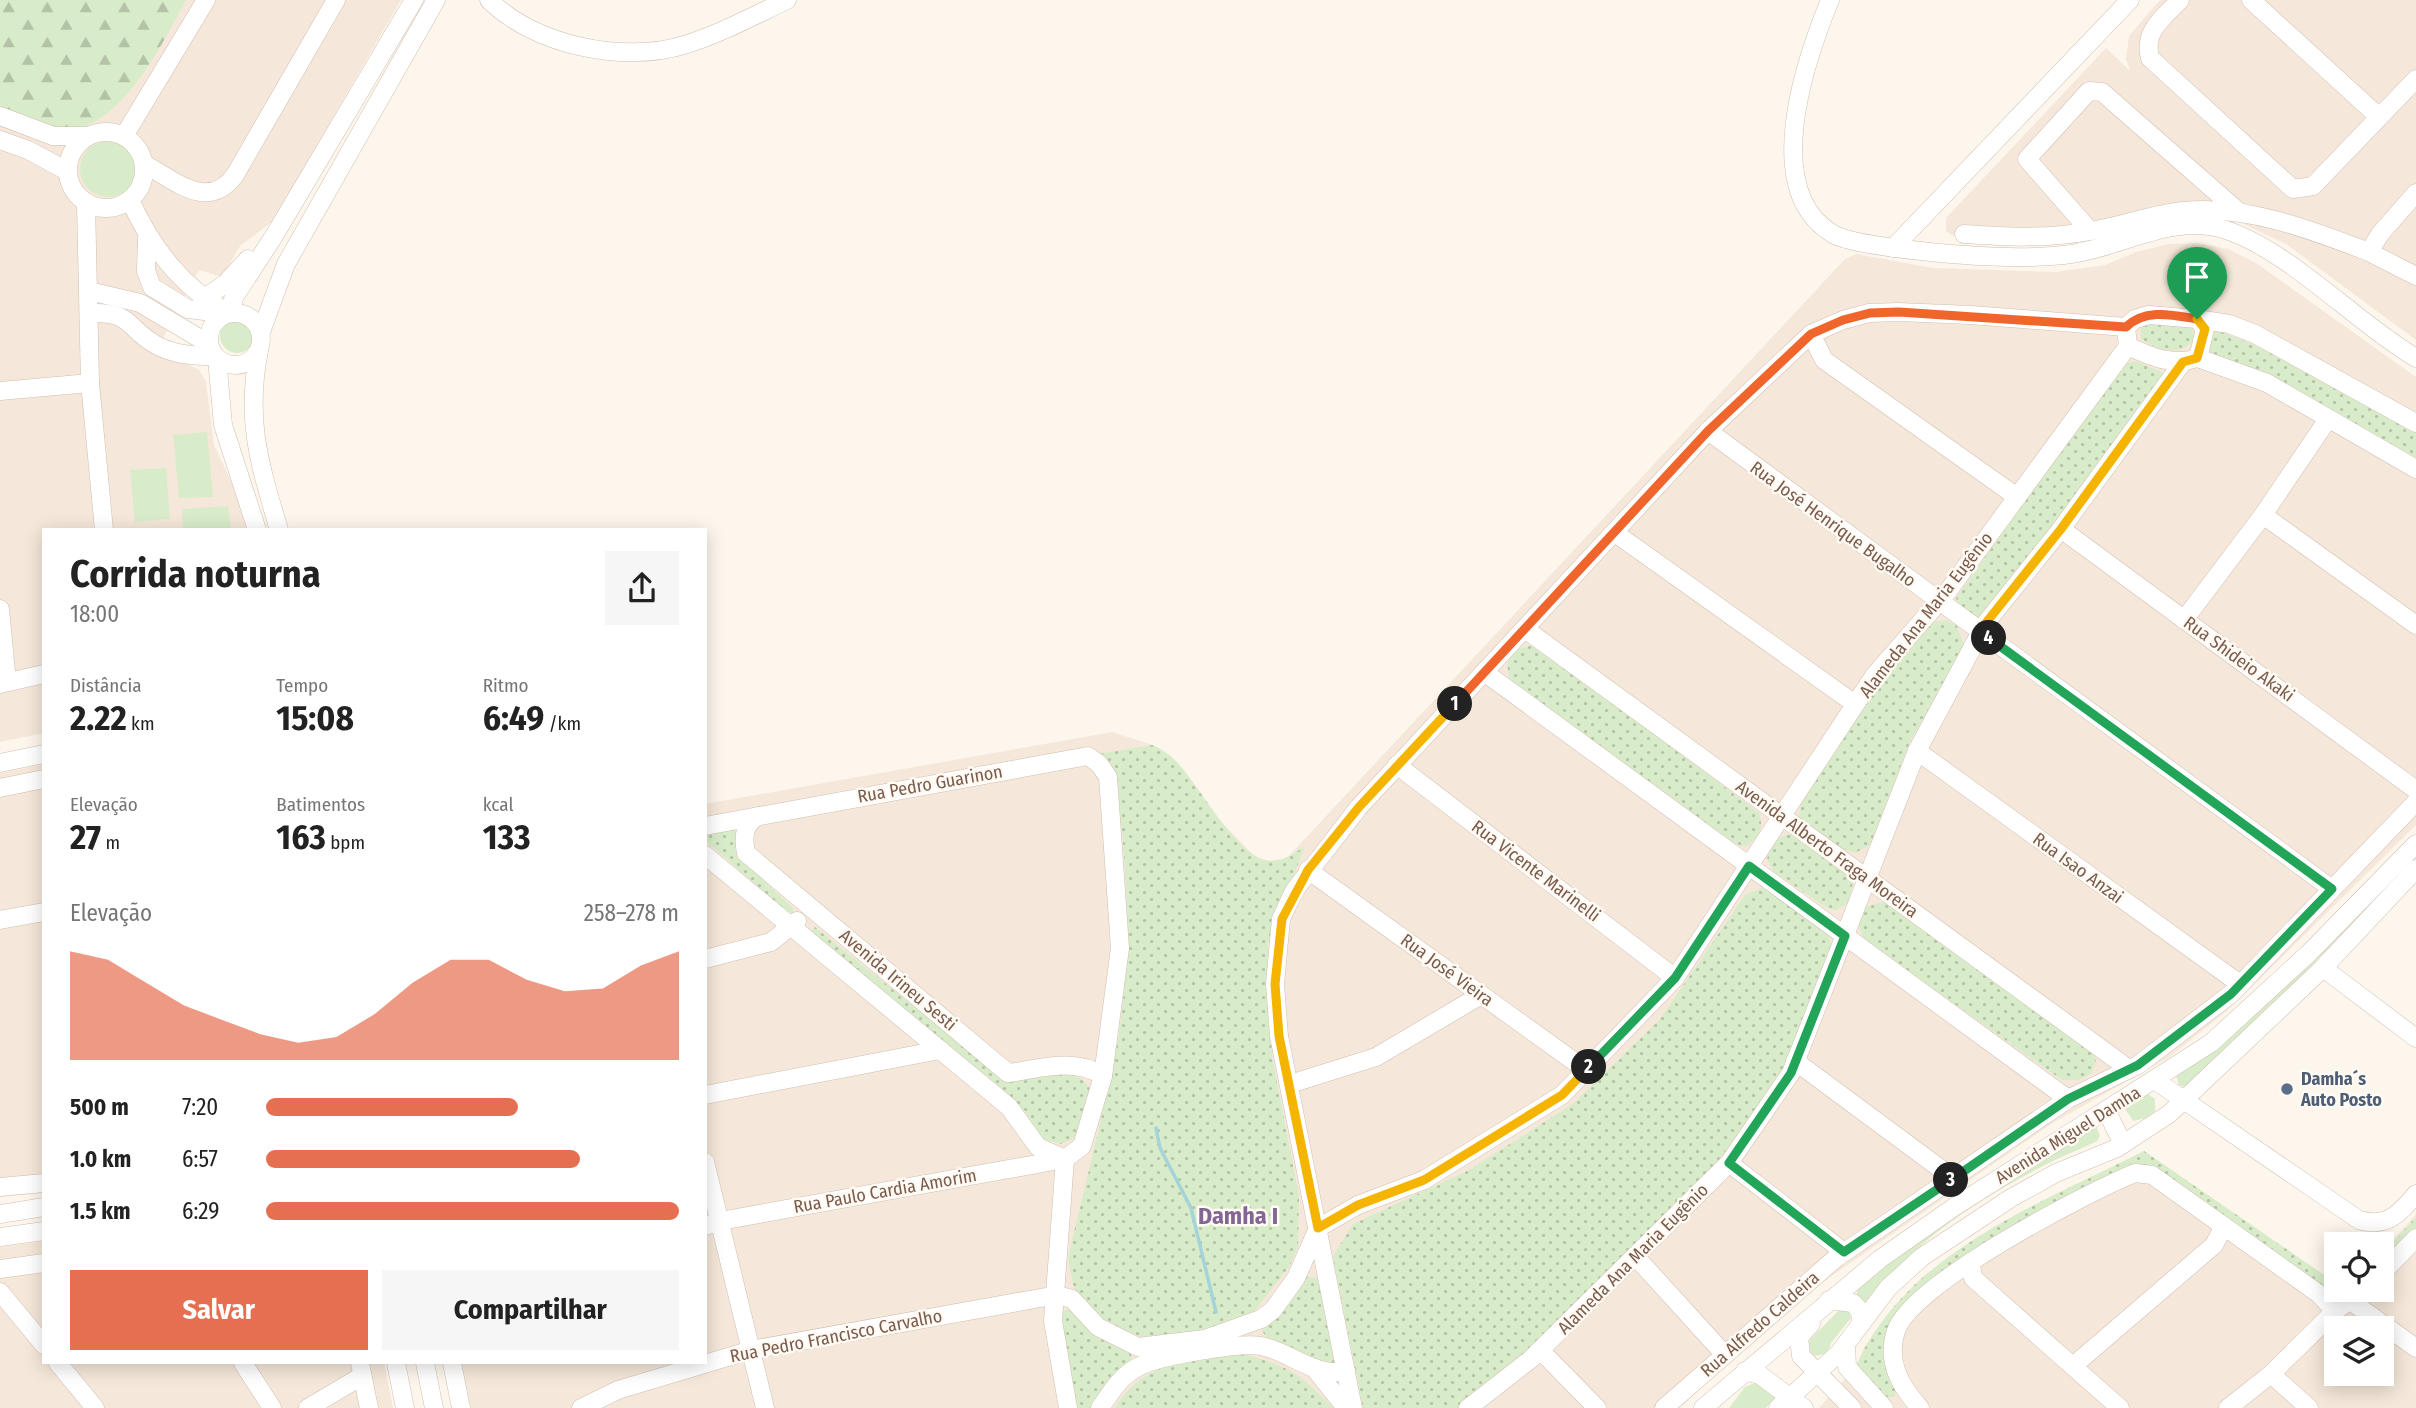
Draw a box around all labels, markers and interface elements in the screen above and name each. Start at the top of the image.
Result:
pin [2167,247,2227,319]
icon: arrive [2178,258,2216,296]
street label: Rua José Henrique Bugalho [1746,456,1920,592]
street label: Alameda Ana Maria Eugênio [1855,528,1997,702]
text: Corrida noturna [70,551,321,597]
button: share [605,551,679,625]
text: 18:00 [70,600,119,628]
street label: Rua Shideio Akaki [2179,612,2299,706]
pin: 4 [1972,620,2007,656]
text: 4 [1984,626,1993,649]
text: Distância [70,674,142,697]
text: Tempo [276,674,328,697]
text: Ritmo [483,674,529,697]
pin: 1 [1438,686,1472,722]
text: 1 [1450,692,1459,715]
text: 2.22 [70,697,127,739]
text: 15:08 [276,697,354,739]
text: 6:49 [483,697,544,739]
text: km [127,712,155,735]
text: /km [544,712,581,735]
street label: Rua Pedro Guarinon [856,760,1004,808]
street label: Avenida Alberto Fraga Moreira [1731,775,1923,923]
text: Elevação [70,793,138,816]
text: Batimentos [276,793,365,816]
text: kcal [483,793,513,816]
street label: Rua Vicente Marinelli [1467,815,1605,927]
text: 27 [70,816,101,858]
text: 163 [276,816,326,858]
text: 133 [483,816,531,858]
street label: Rua Isao Anzai [2029,828,2127,908]
text: m [101,831,120,854]
text: bpm [326,831,365,854]
text: Elevação [70,899,152,927]
text: 258–278 m [584,899,679,927]
street label: Avenida Irineu Sesti [835,924,961,1036]
street label: Rua José Vieira [1396,929,1498,1011]
pin: 2 [1572,1050,1606,1084]
text: 2 [1584,1055,1593,1078]
place label: Damha´s Auto Posto [2300,1068,2382,1111]
street label: Avenida Miguel Damha [1991,1081,2145,1189]
marker: Damha´s Auto Posto [2279,1081,2295,1097]
text: 500 m [70,1093,129,1121]
text: 7:20 [182,1093,218,1121]
text: 1.0 km [70,1145,131,1173]
text: 6:57 [182,1145,218,1173]
pin: 3 [1934,1162,1968,1198]
street label: Rua Paulo Cardia Amorim [792,1164,978,1218]
text: 3 [1946,1168,1955,1191]
street label: Alameda Ana Maria Eugênio [1553,1179,1713,1339]
text: 1.5 km [70,1197,131,1225]
text: 6:29 [182,1197,219,1225]
district label: Damha I [1198,1202,1278,1230]
map controls [2324,1232,2394,1386]
button: locate [2324,1232,2394,1302]
street label: Rua Alfredo Caldeira [1696,1266,1824,1381]
button: Salvar [70,1270,368,1350]
button: Compartilhar [382,1270,679,1350]
street label: Rua Pedro Francisco Carvalho [728,1305,944,1367]
button: layers [2324,1316,2394,1386]

